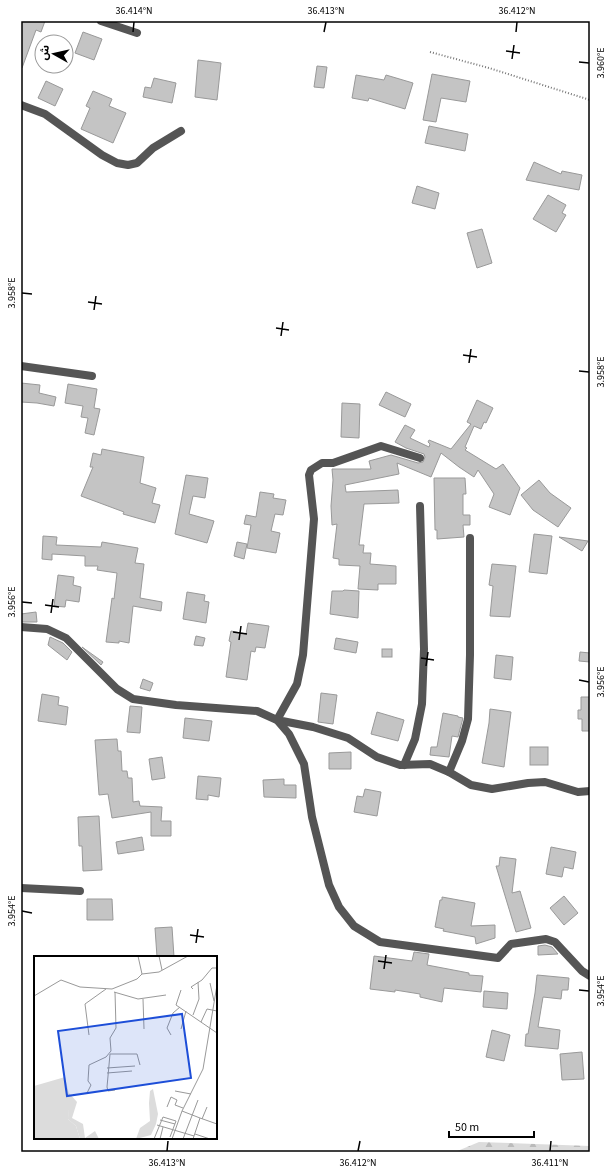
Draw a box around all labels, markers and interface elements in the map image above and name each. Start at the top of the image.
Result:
text: 36.414°N [115,4,153,18]
text: 36.413°N [307,4,345,18]
text: 36.412°N [498,4,536,18]
north arrow [34,34,74,74]
text: ش [36,44,53,61]
text: 3.960°E [594,48,608,78]
text: 3.958°E [5,278,19,308]
text: 3.958°E [594,357,608,387]
text: 3.956°E [5,587,19,617]
text: 3.956°E [594,667,608,697]
text: 3.954°E [5,896,19,926]
inset map [34,956,217,1139]
text: 3.954°E [594,976,608,1006]
scale bar [449,1113,534,1139]
text: 50 m [455,1119,479,1136]
text: 36.413°N [148,1156,186,1170]
text: 36.412°N [339,1156,377,1170]
text: 36.411°N [531,1156,569,1170]

